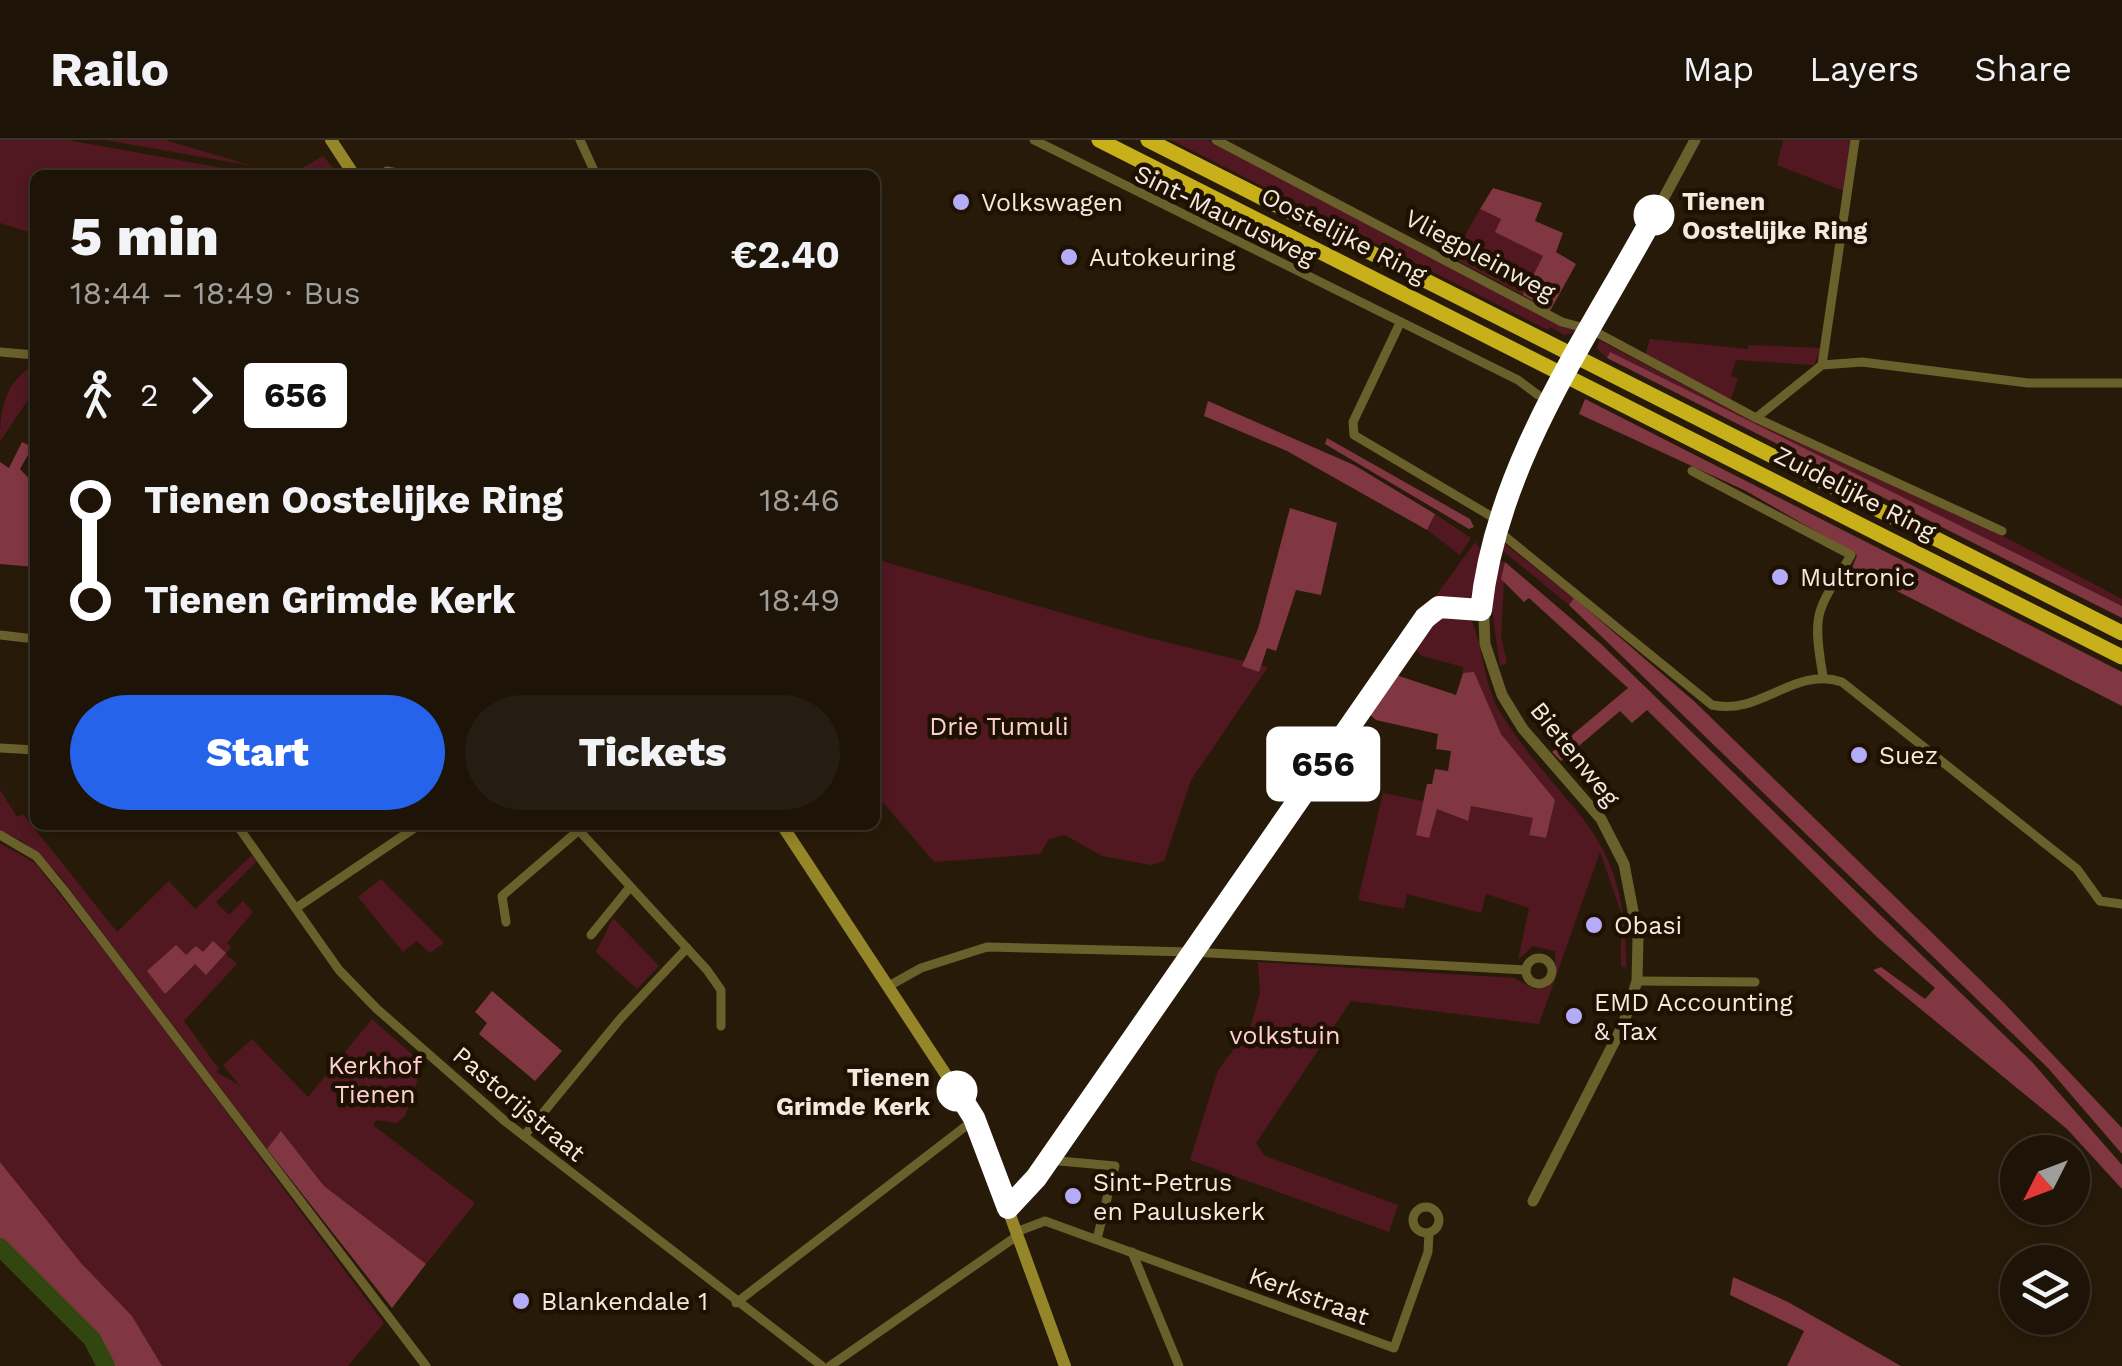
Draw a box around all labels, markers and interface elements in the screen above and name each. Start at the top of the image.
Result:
text: Railo [50,41,169,98]
text: Map [1683,48,1754,90]
text: Layers [1809,48,1919,90]
text: Share [1974,48,2072,90]
street label: Sint-Maurusweg [1130,159,1321,272]
street label: Oostelijke Ring [1257,181,1432,289]
place label: Tienen Oostelijke Ring [1682,187,1867,245]
place label: Volkswagen [981,188,1123,217]
marker: Volkswagen [950,191,972,213]
marker: Tienen Oostelijke Ring [1635,196,1673,234]
street label: Vliegpleinweg [1400,203,1561,307]
text: 5 min [70,204,219,268]
text: €2.40 [731,233,840,277]
place label: Autokeuring [1089,243,1236,272]
marker: Autokeuring [1058,246,1080,268]
text: 18:44 – 18:49 · Bus [70,274,361,312]
icon: walk [70,368,125,423]
icon: forward [174,368,229,423]
text: 656 [264,374,327,416]
text: 2 [140,376,159,414]
street label: Zuidelijke Ring [1770,440,1941,546]
text: Tienen Oostelijke Ring [144,478,563,522]
text: 18:46 [759,481,840,519]
place label: Multronic [1800,563,1915,592]
marker: Multronic [1769,566,1791,588]
text: Tienen Grimde Kerk [144,578,515,622]
text: 18:49 [759,581,840,619]
button: Start [70,695,445,810]
button: Tickets [465,695,840,810]
street label: Bietenweg [1524,696,1626,812]
park label: Drie Tumuli [929,712,1069,741]
line badge: 656 [1266,732,1380,796]
place label: Suez [1879,741,1938,770]
text: 656 [1291,743,1355,785]
marker: Suez [1848,744,1870,766]
place label: Obasi [1614,911,1682,940]
marker: Obasi [1583,914,1605,936]
place label: EMD Accounting & Tax [1594,988,1793,1046]
marker: EMD Accounting & Tax [1563,1005,1585,1027]
park label: volkstuin [1230,1021,1340,1050]
street label: Pastorijstraat [447,1040,591,1168]
park label: Kerkhof Tienen [328,1051,422,1109]
place label: Tienen Grimde Kerk [776,1063,930,1121]
marker: Tienen Grimde Kerk [938,1072,976,1110]
north arrow [2000,1135,2090,1225]
map controls [2000,1135,2090,1335]
place label: Sint-Petrus en Pauluskerk [1093,1168,1265,1226]
marker: Sint-Petrus en Pauluskerk [1062,1185,1084,1207]
button: layers [2000,1245,2090,1335]
street label: Kerkstraat [1245,1261,1373,1331]
place label: Blankendale 1 [541,1287,708,1316]
marker: Blankendale 1 [510,1290,532,1312]

